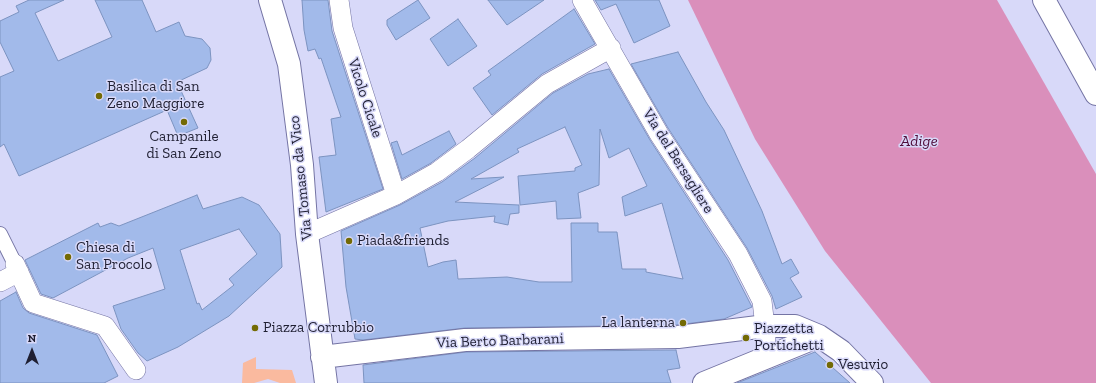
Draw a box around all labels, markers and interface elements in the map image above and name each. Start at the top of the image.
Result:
street label: Vicolo Cicale [344,56,386,140]
place label: Basilica di San Zeno Maggiore [107,78,204,113]
marker: Basilica di San Zeno Maggiore [94,91,104,101]
street label: Via del Bersagliere [639,105,717,217]
street label: Via Tomaso da Vico [286,115,316,241]
marker: Campanile di San Zeno [179,117,189,127]
place label: Campanile di San Zeno [146,128,222,163]
water label: Adige [900,131,938,151]
place label: Piada&friends [357,232,449,250]
marker: Piada&friends [344,236,354,246]
place label: Chiesa di San Procolo [76,239,152,274]
marker: Chiesa di San Procolo [63,252,73,262]
place label: La lanterna [602,314,675,332]
marker: La lanterna [678,318,688,328]
place label: Piazza Corrubbio [263,319,374,337]
place label: Piazzetta Portichetti [754,320,824,355]
marker: Piazza Corrubbio [250,323,260,333]
street label: Via Berto Barbarani [436,330,564,352]
north arrow [12,331,52,371]
text: N [28,332,36,345]
marker: Piazzetta Portichetti [741,333,751,343]
place label: Vesuvio [838,356,888,374]
marker: Vesuvio [825,360,835,370]

